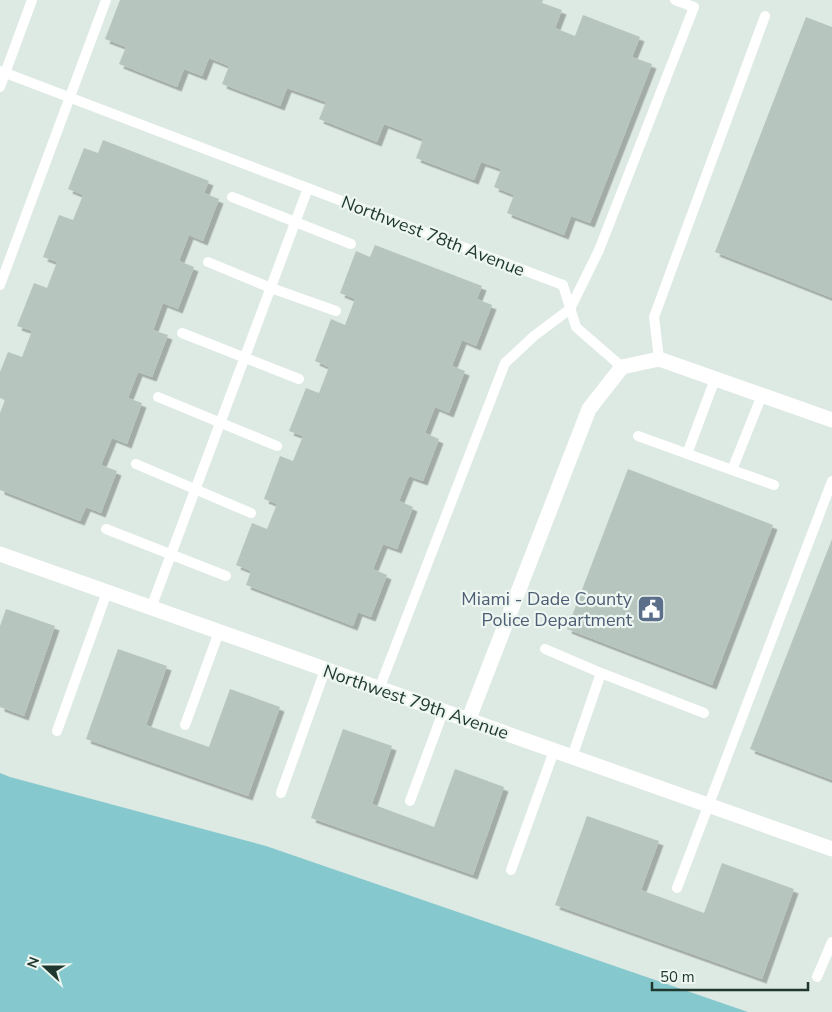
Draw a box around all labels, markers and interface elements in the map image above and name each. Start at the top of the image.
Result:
street label: Northwest 78th Avenue [338,190,528,282]
place label: Miami - Dade County Police Department [461,587,633,632]
public building icon: Miami - Dade County Police Department [636,594,666,624]
street label: Northwest 79th Avenue [320,659,512,745]
north arrow [20,942,70,992]
text: N [23,954,44,971]
scale bar [652,960,808,992]
text: 50 m [660,967,695,987]

